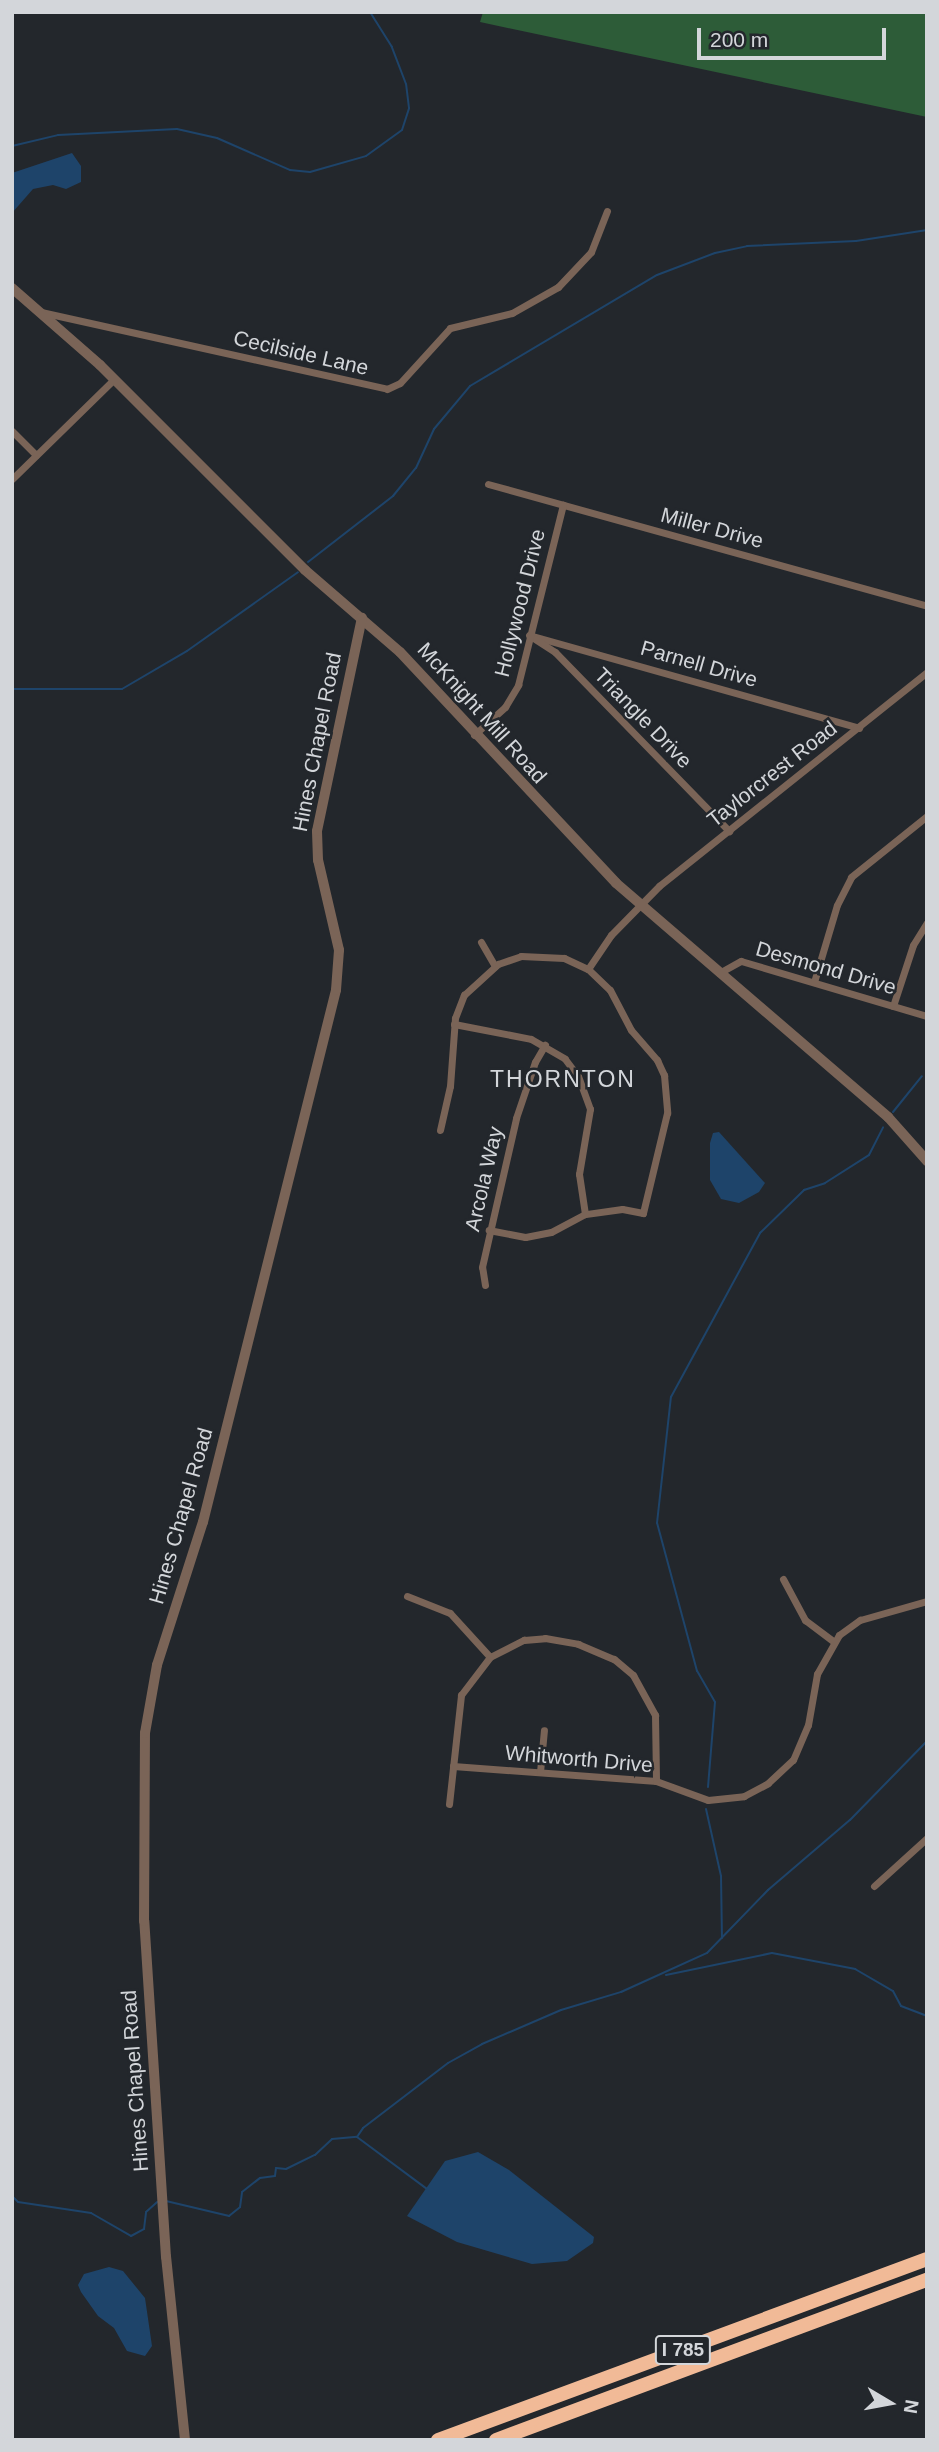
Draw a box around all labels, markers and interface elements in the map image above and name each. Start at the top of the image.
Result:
scale bar [701,14,890,58]
text: 200 m [710,28,768,51]
street label: Cecilside Lane [231,325,371,381]
street label: Miller Drive [658,502,766,554]
street label: Hollywood Drive [489,526,551,680]
street label: Parnell Drive [638,635,760,693]
street label: McKnight Mill Road [412,637,552,789]
street label: Hines Chapel Road [287,650,347,834]
street label: Triangle Drive [589,663,697,773]
street label: Taylorcrest Road [702,716,842,832]
street label: Desmond Drive [753,936,899,1000]
district label: THORNTON [491,1065,635,1093]
street label: Arcola Way [460,1124,508,1234]
street label: Hines Chapel Road [144,1425,218,1607]
street label: Whitworth Drive [504,1740,654,1778]
street label: Hines Chapel Road [116,1989,154,2173]
road number: I 785 [653,2334,713,2366]
north arrow [855,2368,925,2438]
text: N [900,2398,923,2415]

